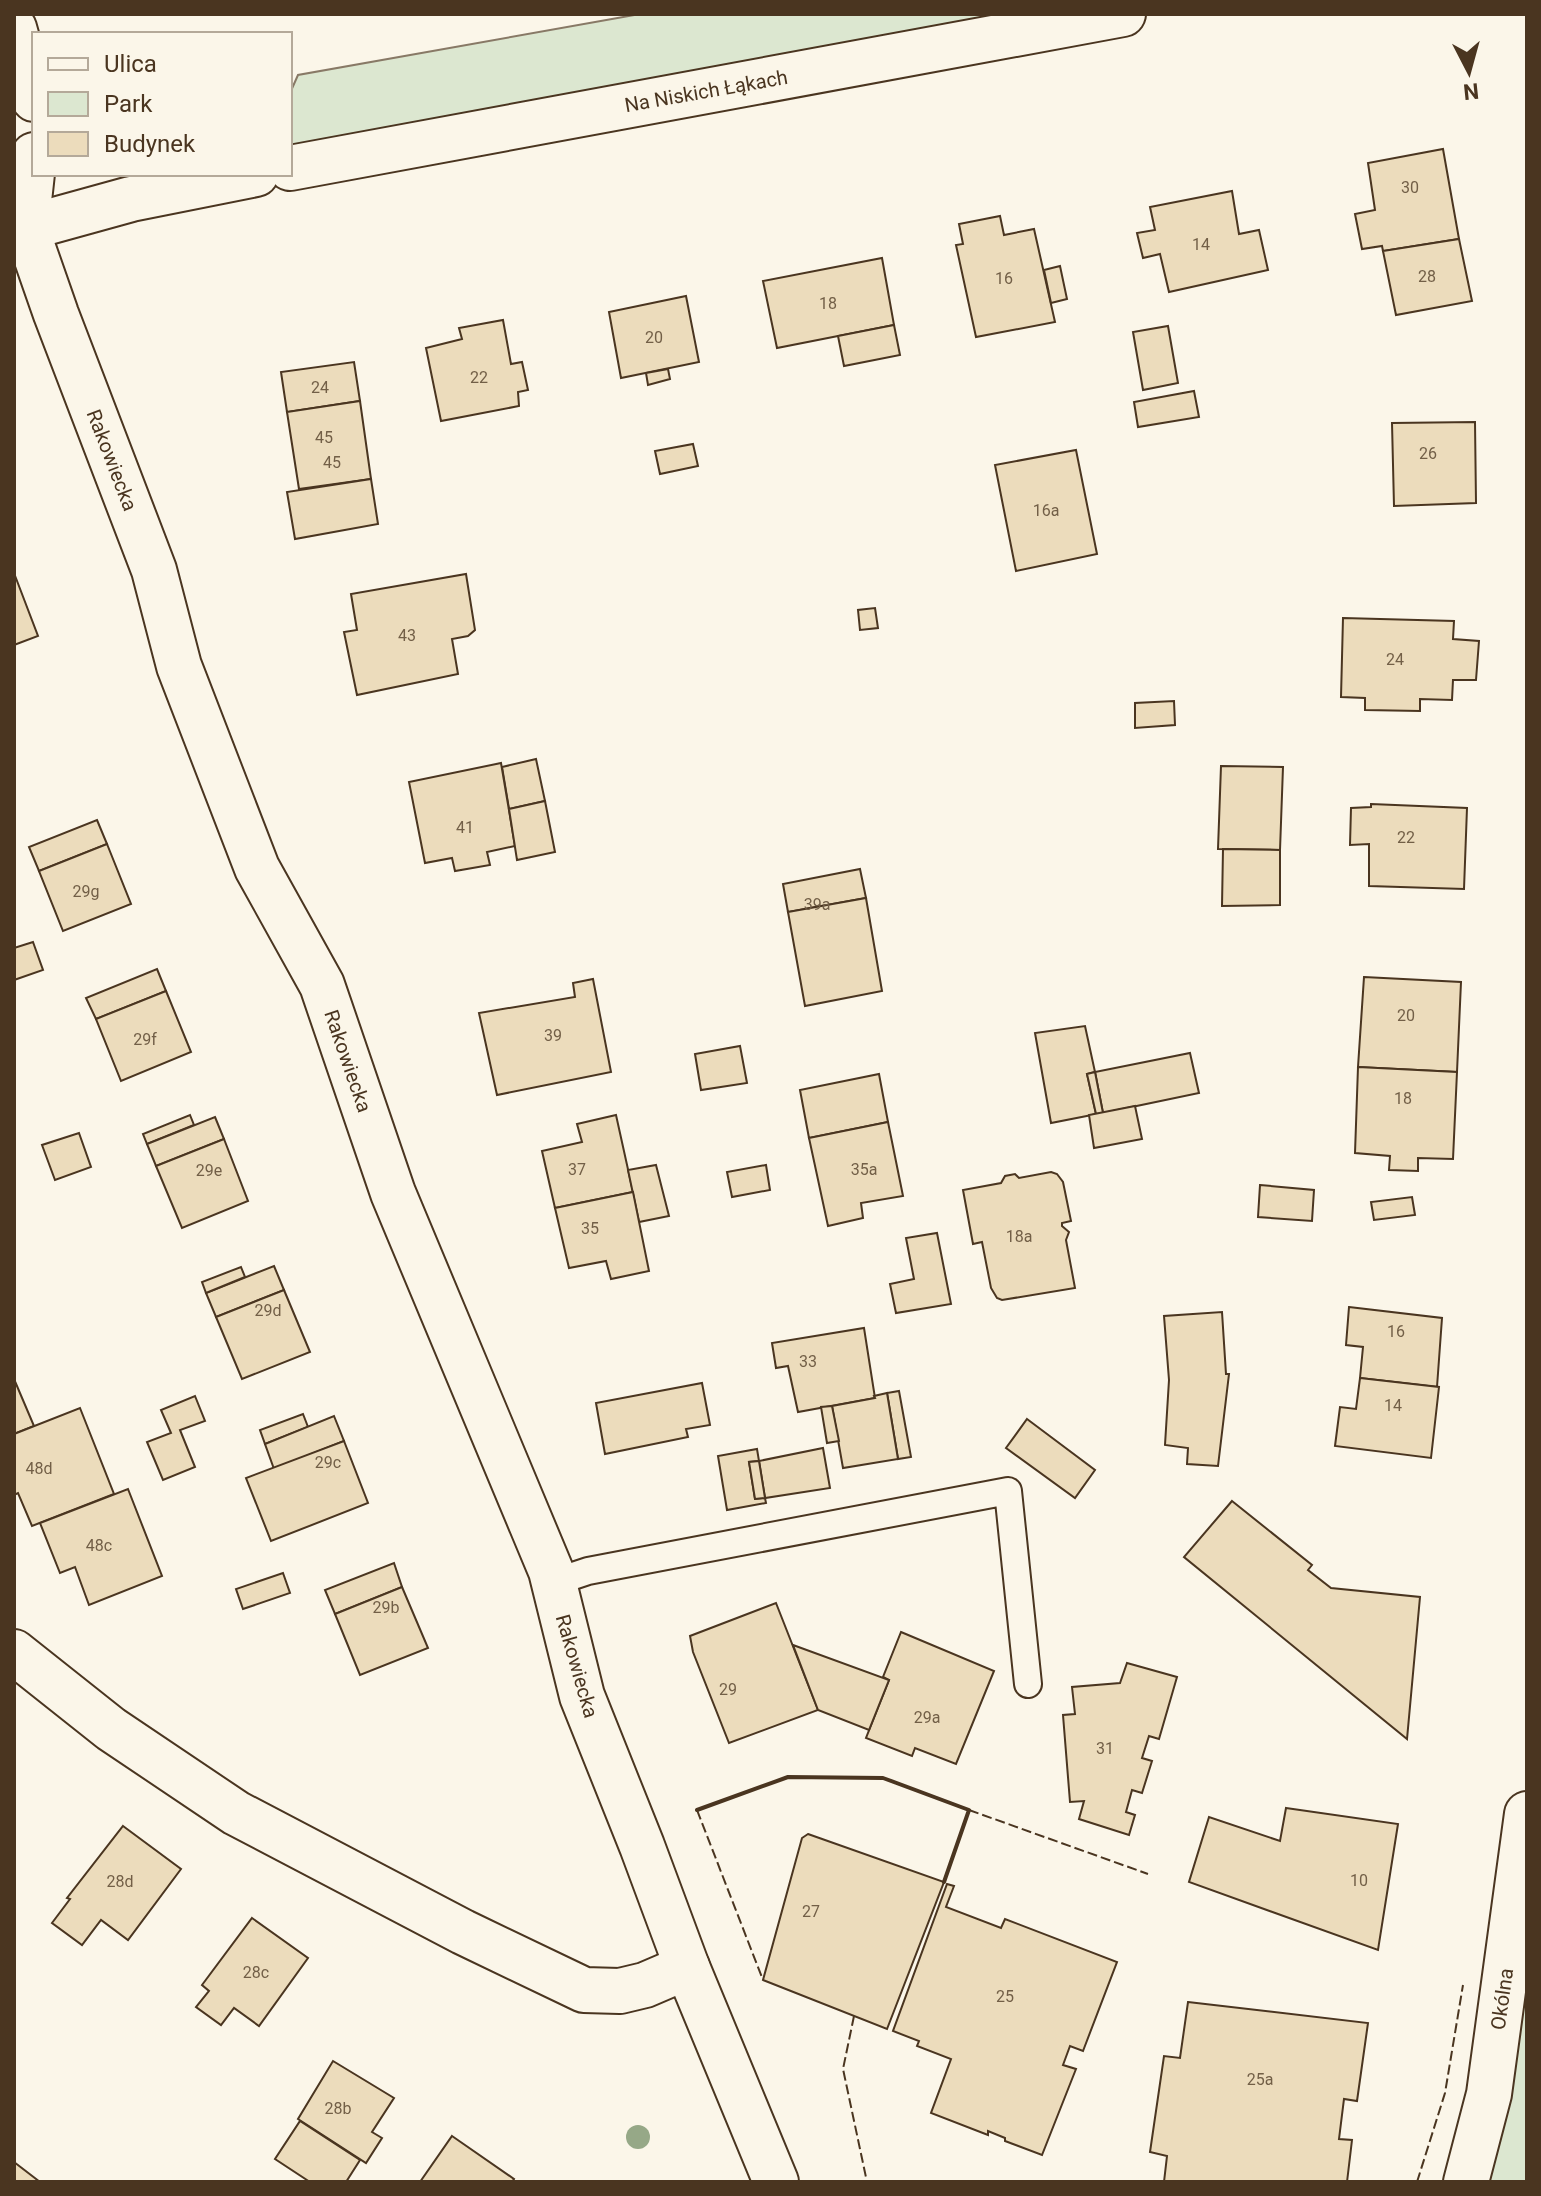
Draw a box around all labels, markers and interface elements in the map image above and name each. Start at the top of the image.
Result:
legend [32,32,292,176]
north arrow [1429,32,1509,112]
text: Ulica [104,50,157,78]
street label: Na Niskich Łąkach [623,65,789,117]
text: N [1462,78,1480,105]
text: Park [104,90,153,118]
text: Budynek [104,130,196,158]
house number: 30 [1401,178,1419,197]
house number: 14 [1192,235,1210,254]
house number: 28 [1418,267,1436,286]
house number: 16 [995,269,1013,288]
house number: 18 [819,294,837,313]
house number: 20 [645,328,663,347]
house number: 22 [470,368,488,387]
house number: 24 [311,378,329,397]
street label: Rakowiecka [82,406,142,514]
house number: 45 [315,428,333,447]
house number: 26 [1419,444,1437,463]
house number: 45 [323,453,341,472]
house number: 16a [1033,501,1059,520]
house number: 43 [398,626,416,645]
house number: 24 [1386,650,1404,669]
house number: 41 [456,818,474,837]
house number: 22 [1397,828,1415,847]
house number: 29g [73,882,99,901]
house number: 39a [804,895,830,914]
house number: 20 [1397,1006,1415,1025]
street label: Rakowiecka [319,1007,377,1115]
house number: 39 [544,1026,562,1045]
house number: 29f [133,1030,157,1049]
house number: 18 [1394,1089,1412,1108]
house number: 37 [568,1160,586,1179]
house number: 35a [851,1160,877,1179]
house number: 29e [196,1161,222,1180]
house number: 35 [581,1219,599,1238]
house number: 18a [1006,1227,1032,1246]
house number: 29d [254,1301,282,1320]
house number: 16 [1387,1322,1405,1341]
house number: 33 [799,1352,817,1371]
house number: 14 [1384,1396,1402,1415]
house number: 29c [315,1453,341,1472]
house number: 48d [25,1459,53,1478]
house number: 48c [86,1536,112,1555]
house number: 29b [373,1598,400,1617]
street label: Rakowiecka [551,1611,603,1721]
house number: 29 [719,1680,737,1699]
house number: 29a [914,1708,940,1727]
house number: 31 [1096,1739,1114,1758]
house number: 10 [1350,1871,1368,1890]
house number: 28d [106,1872,134,1891]
house number: 27 [802,1902,820,1921]
house number: 28c [243,1963,269,1982]
street label: Okólna [1486,1967,1518,2031]
house number: 25 [996,1987,1014,2006]
house number: 25a [1247,2070,1273,2089]
house number: 28b [325,2099,352,2118]

